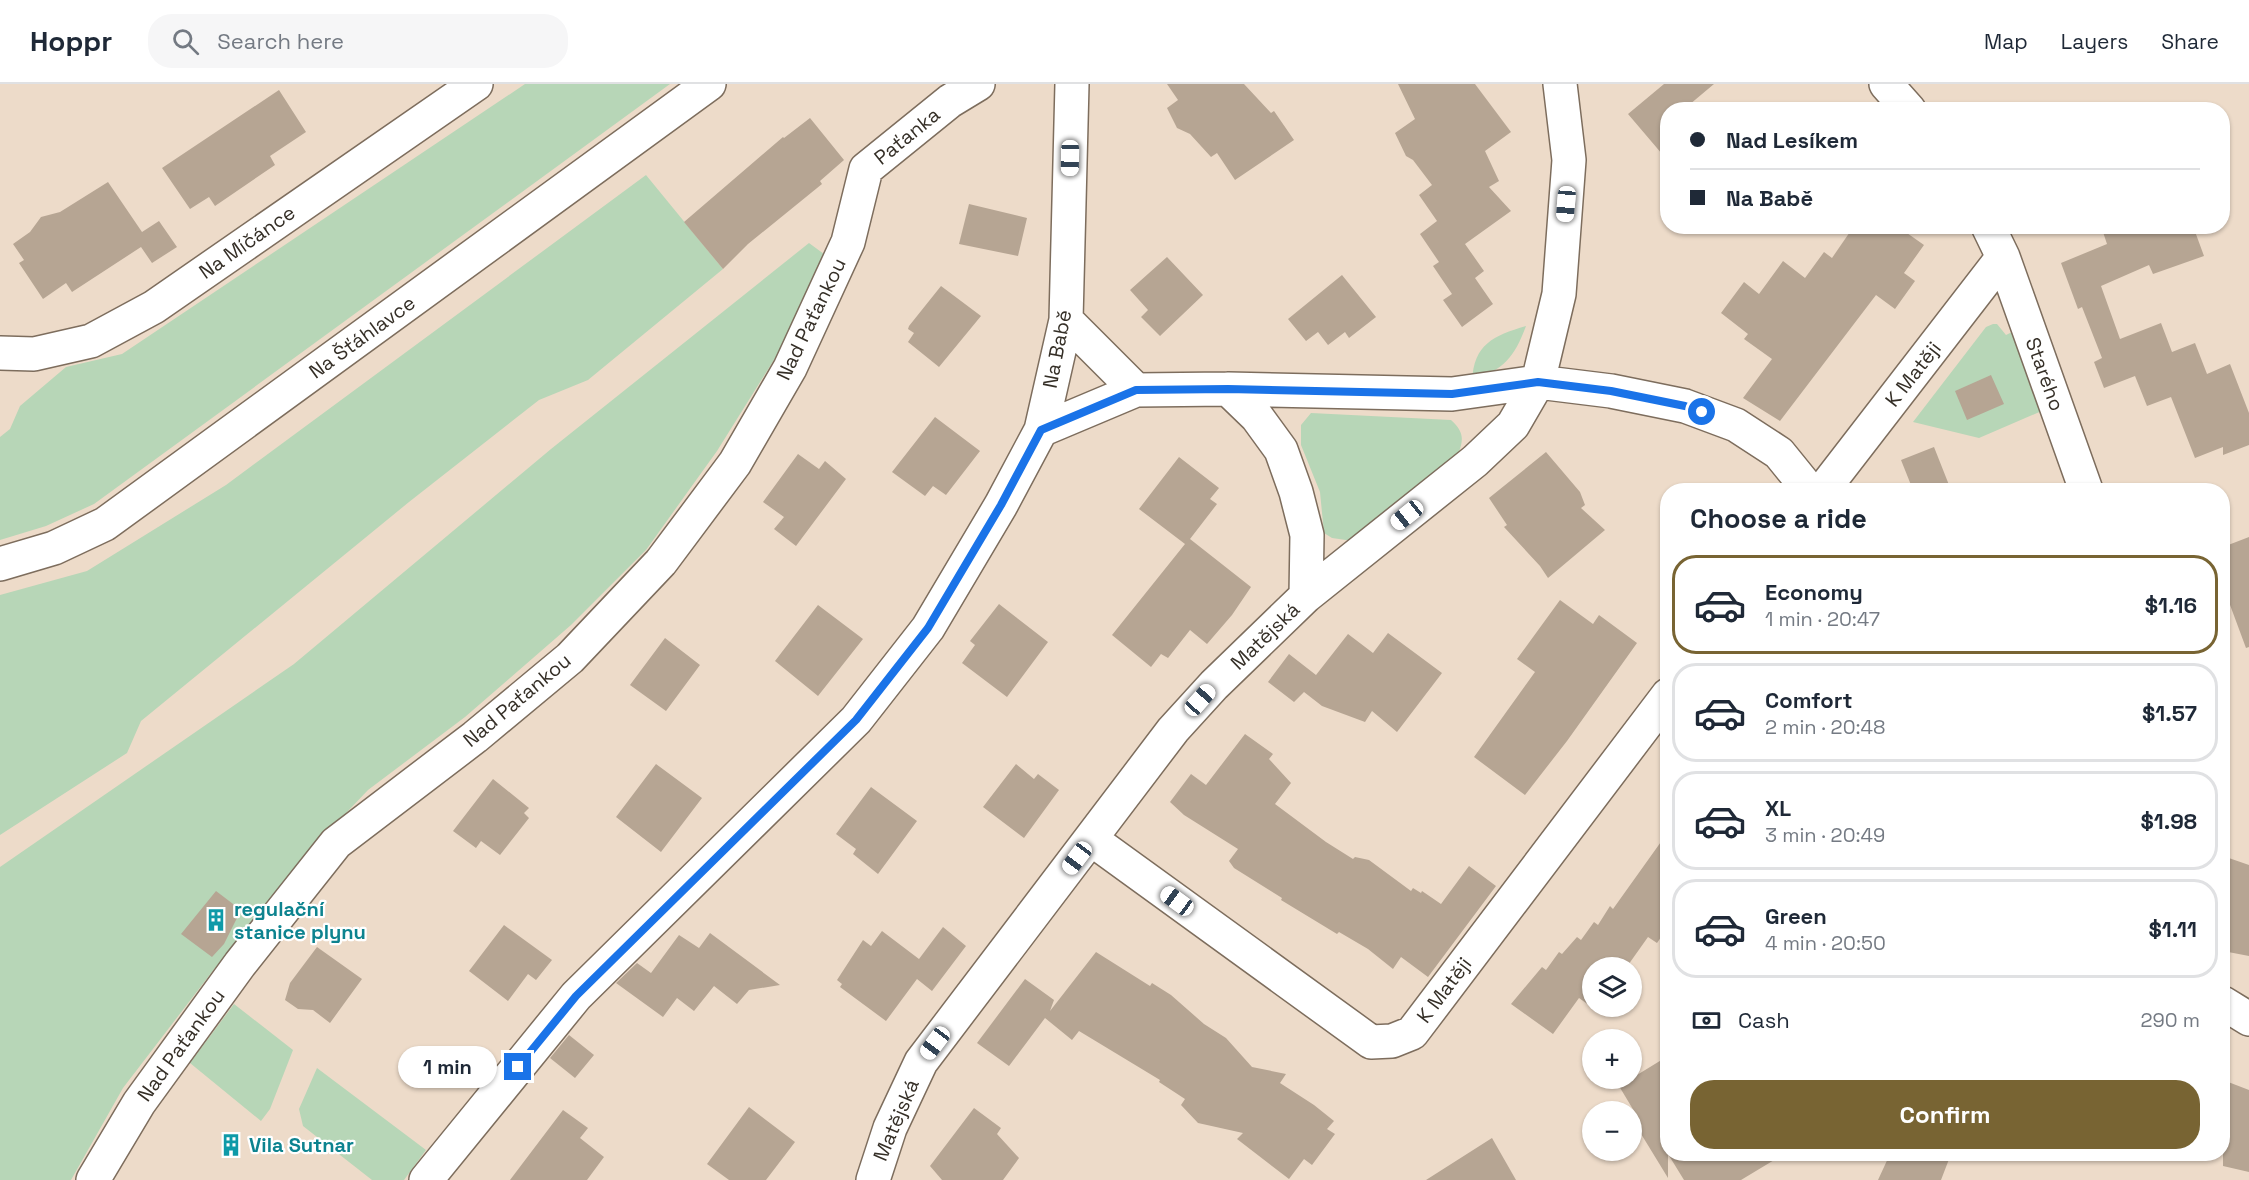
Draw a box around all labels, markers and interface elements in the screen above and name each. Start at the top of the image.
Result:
search box [148,14,568,68]
text: Hoppr [30,23,112,59]
icon: search [169,25,202,58]
text: Search here [217,27,344,55]
text: Map [1984,28,2028,55]
text: Layers [2061,28,2128,55]
text: Share [2161,28,2219,55]
street label: Paťanka [869,101,945,171]
text: Nad Lesíkem [1726,126,1858,154]
car [1061,140,1079,176]
text: Na Babě [1726,184,1813,212]
car [1555,185,1577,223]
street label: Na Míčánce [194,199,300,285]
street label: Nad Paťankou [770,254,852,384]
street label: Na Šťáhlavce [304,290,420,384]
street label: Na Babě [1037,308,1077,390]
street label: Starého [2020,334,2070,414]
street label: K Matěji [1879,336,1947,412]
route start [1688,398,1715,425]
car [1387,497,1427,533]
text: Choose a ride [1690,501,1867,536]
icon: car [1693,578,1747,632]
text: Economy [1765,578,1863,606]
text: $1.16 [2145,591,2197,619]
street label: Matějská [1225,597,1305,675]
text: 1 min · 20:47 [1765,606,1880,632]
street label: Nad Paťankou [458,647,576,753]
car [1181,681,1219,719]
icon: car [1693,686,1747,740]
text: Comfort [1765,686,1853,714]
text: $1.57 [2142,699,2197,727]
text: 2 min · 20:48 [1765,714,1885,740]
icon: car [1693,794,1747,848]
text: XL [1765,794,1791,822]
text: $1.98 [2140,807,2197,835]
text: 3 min · 20:49 [1765,822,1885,848]
car [1059,838,1095,878]
car [1157,883,1197,919]
place label: regulační stanice plynu [234,896,366,945]
icon: car [1693,902,1747,956]
text: Green [1765,902,1827,930]
building icon: regulační stanice plynu [203,907,229,933]
text: $1.11 [2148,915,2197,943]
text: 4 min · 20:50 [1765,930,1886,956]
street label: K Matěji [1411,952,1477,1028]
map controls [1582,957,1642,1161]
button: layers [1582,957,1642,1017]
street label: Nad Paťankou [131,984,231,1106]
icon: cash [1690,1004,1723,1037]
text: Cash [1738,1006,1790,1034]
text: 290 m [2141,1007,2200,1033]
car [917,1023,953,1063]
button: + [1582,1029,1642,1089]
callout: 1 min [398,1046,497,1088]
route end [504,1053,531,1080]
text: 1 min [423,1054,472,1080]
street label: Matějská [867,1075,925,1165]
button: Confirm [1690,1080,2200,1149]
button: − [1582,1101,1642,1161]
building icon: Vila Sutnar [218,1132,244,1158]
place label: Vila Sutnar [249,1132,354,1158]

